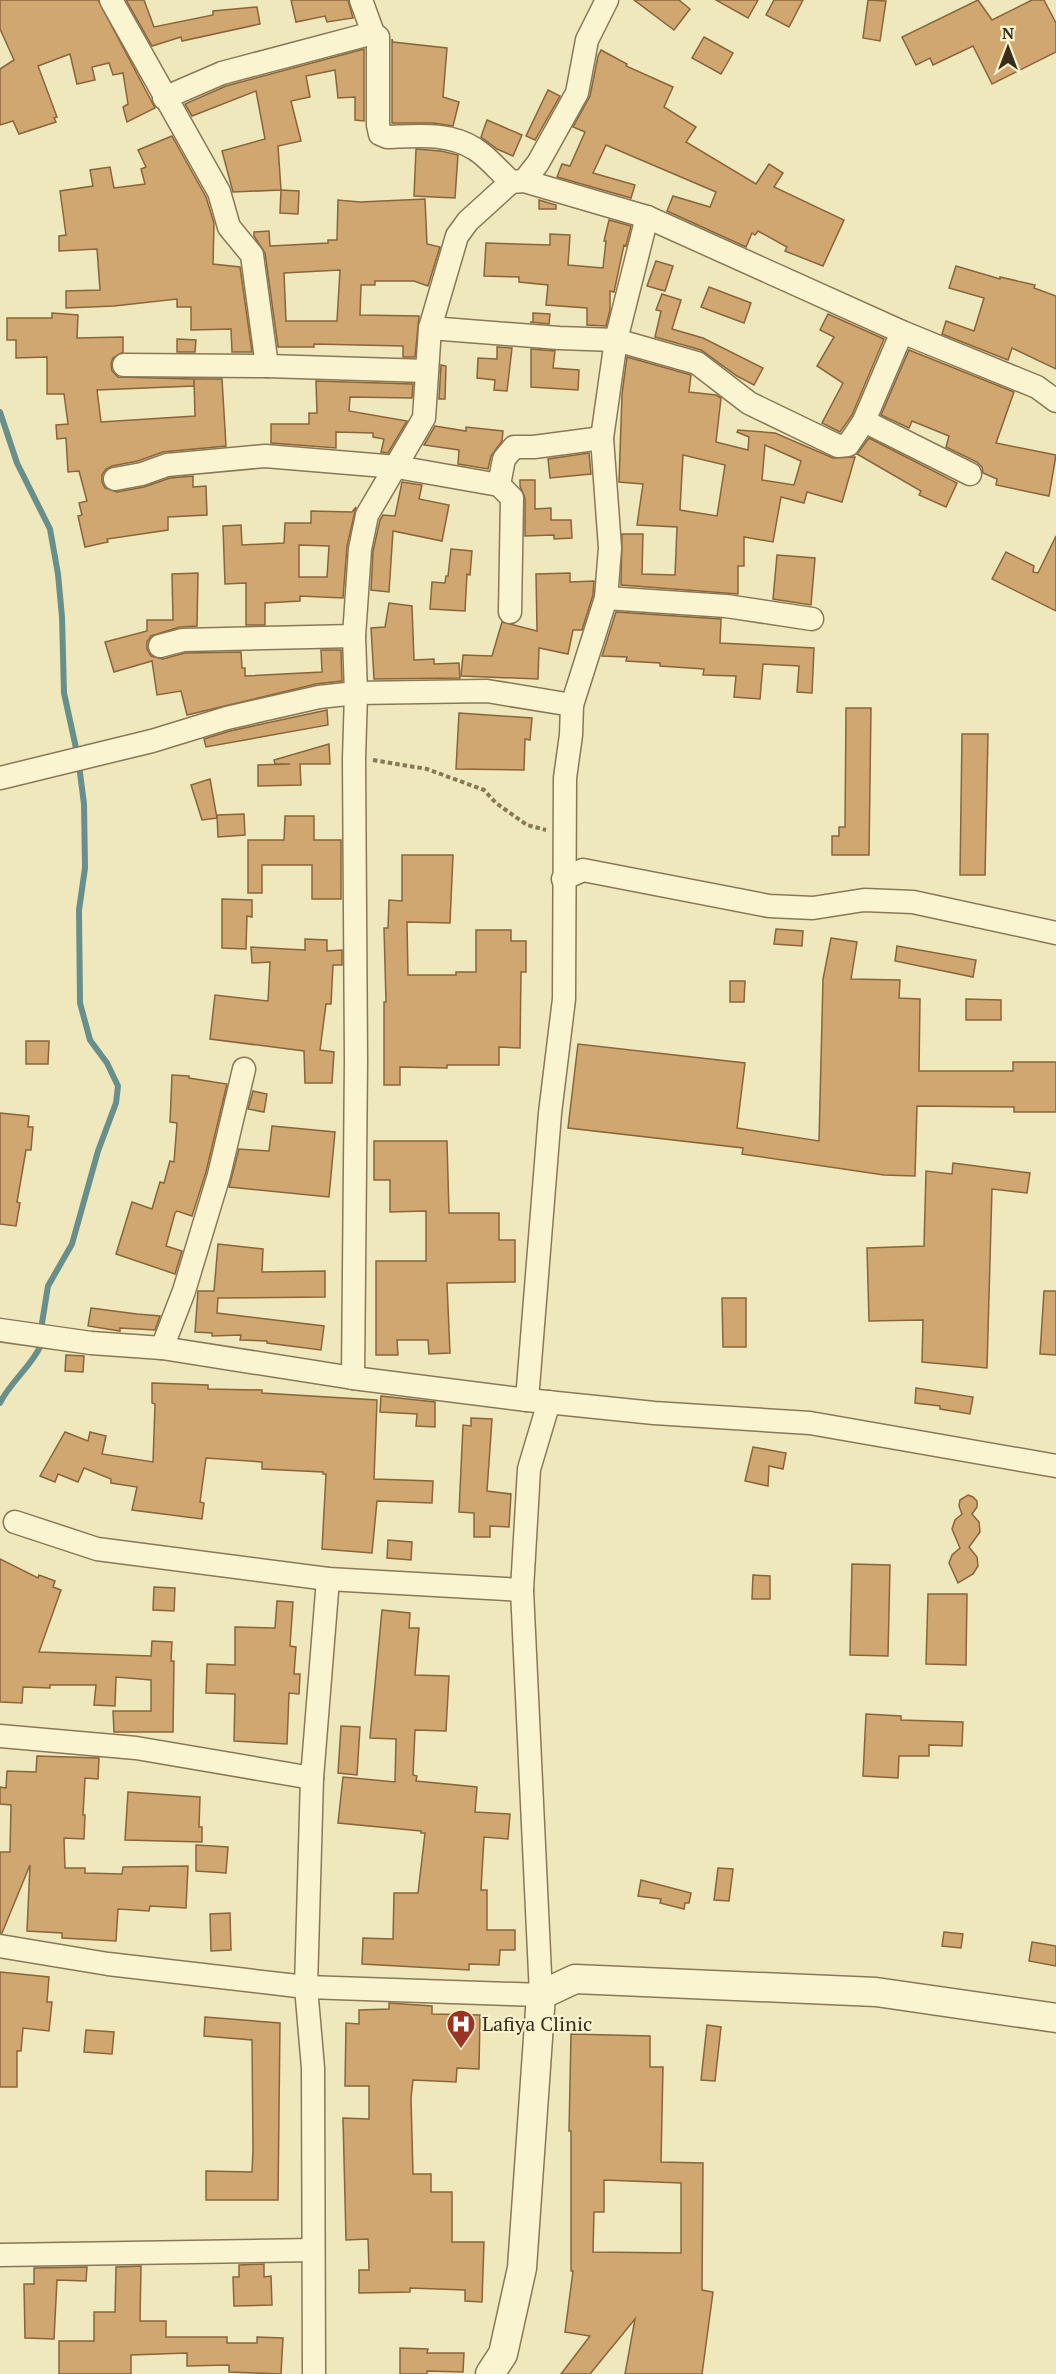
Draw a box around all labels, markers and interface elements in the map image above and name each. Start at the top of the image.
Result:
north arrow [978,18,1038,78]
text: N [1002,22,1014,44]
hospital icon: Lafiya Clinic [445,2008,477,2050]
place label: Lafiya Clinic [482,2010,592,2037]

